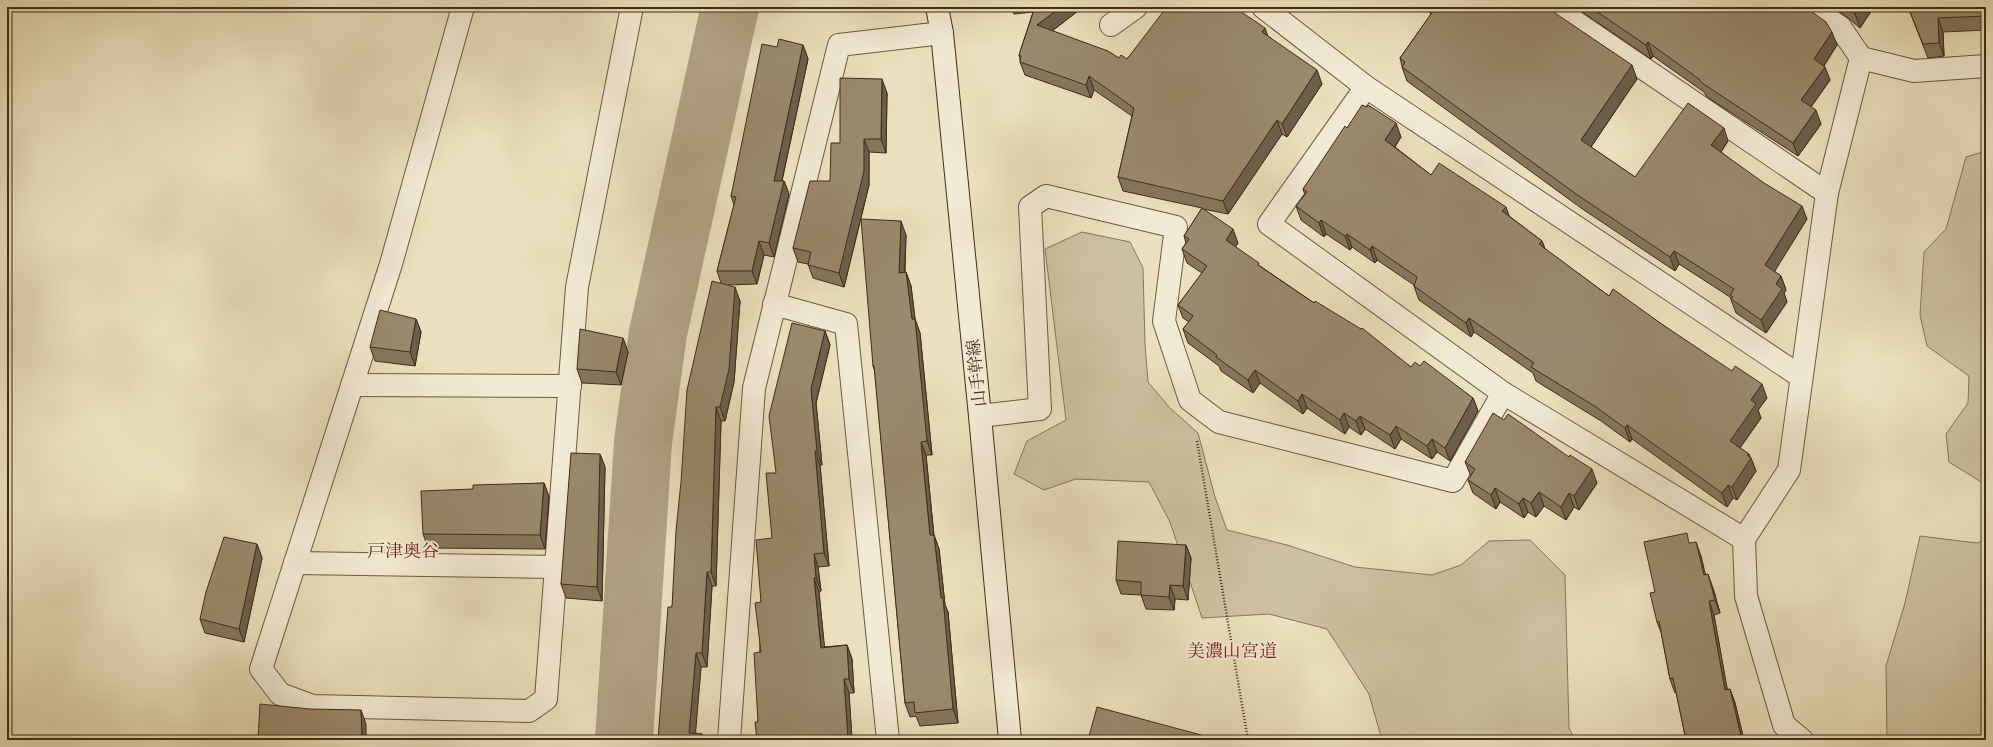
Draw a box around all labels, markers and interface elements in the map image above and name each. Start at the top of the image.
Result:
street label: 山手幹線 [963,338,993,408]
district label: 戸津奥谷 [367,540,439,566]
district label: 美濃山宮道 [1187,640,1277,666]

